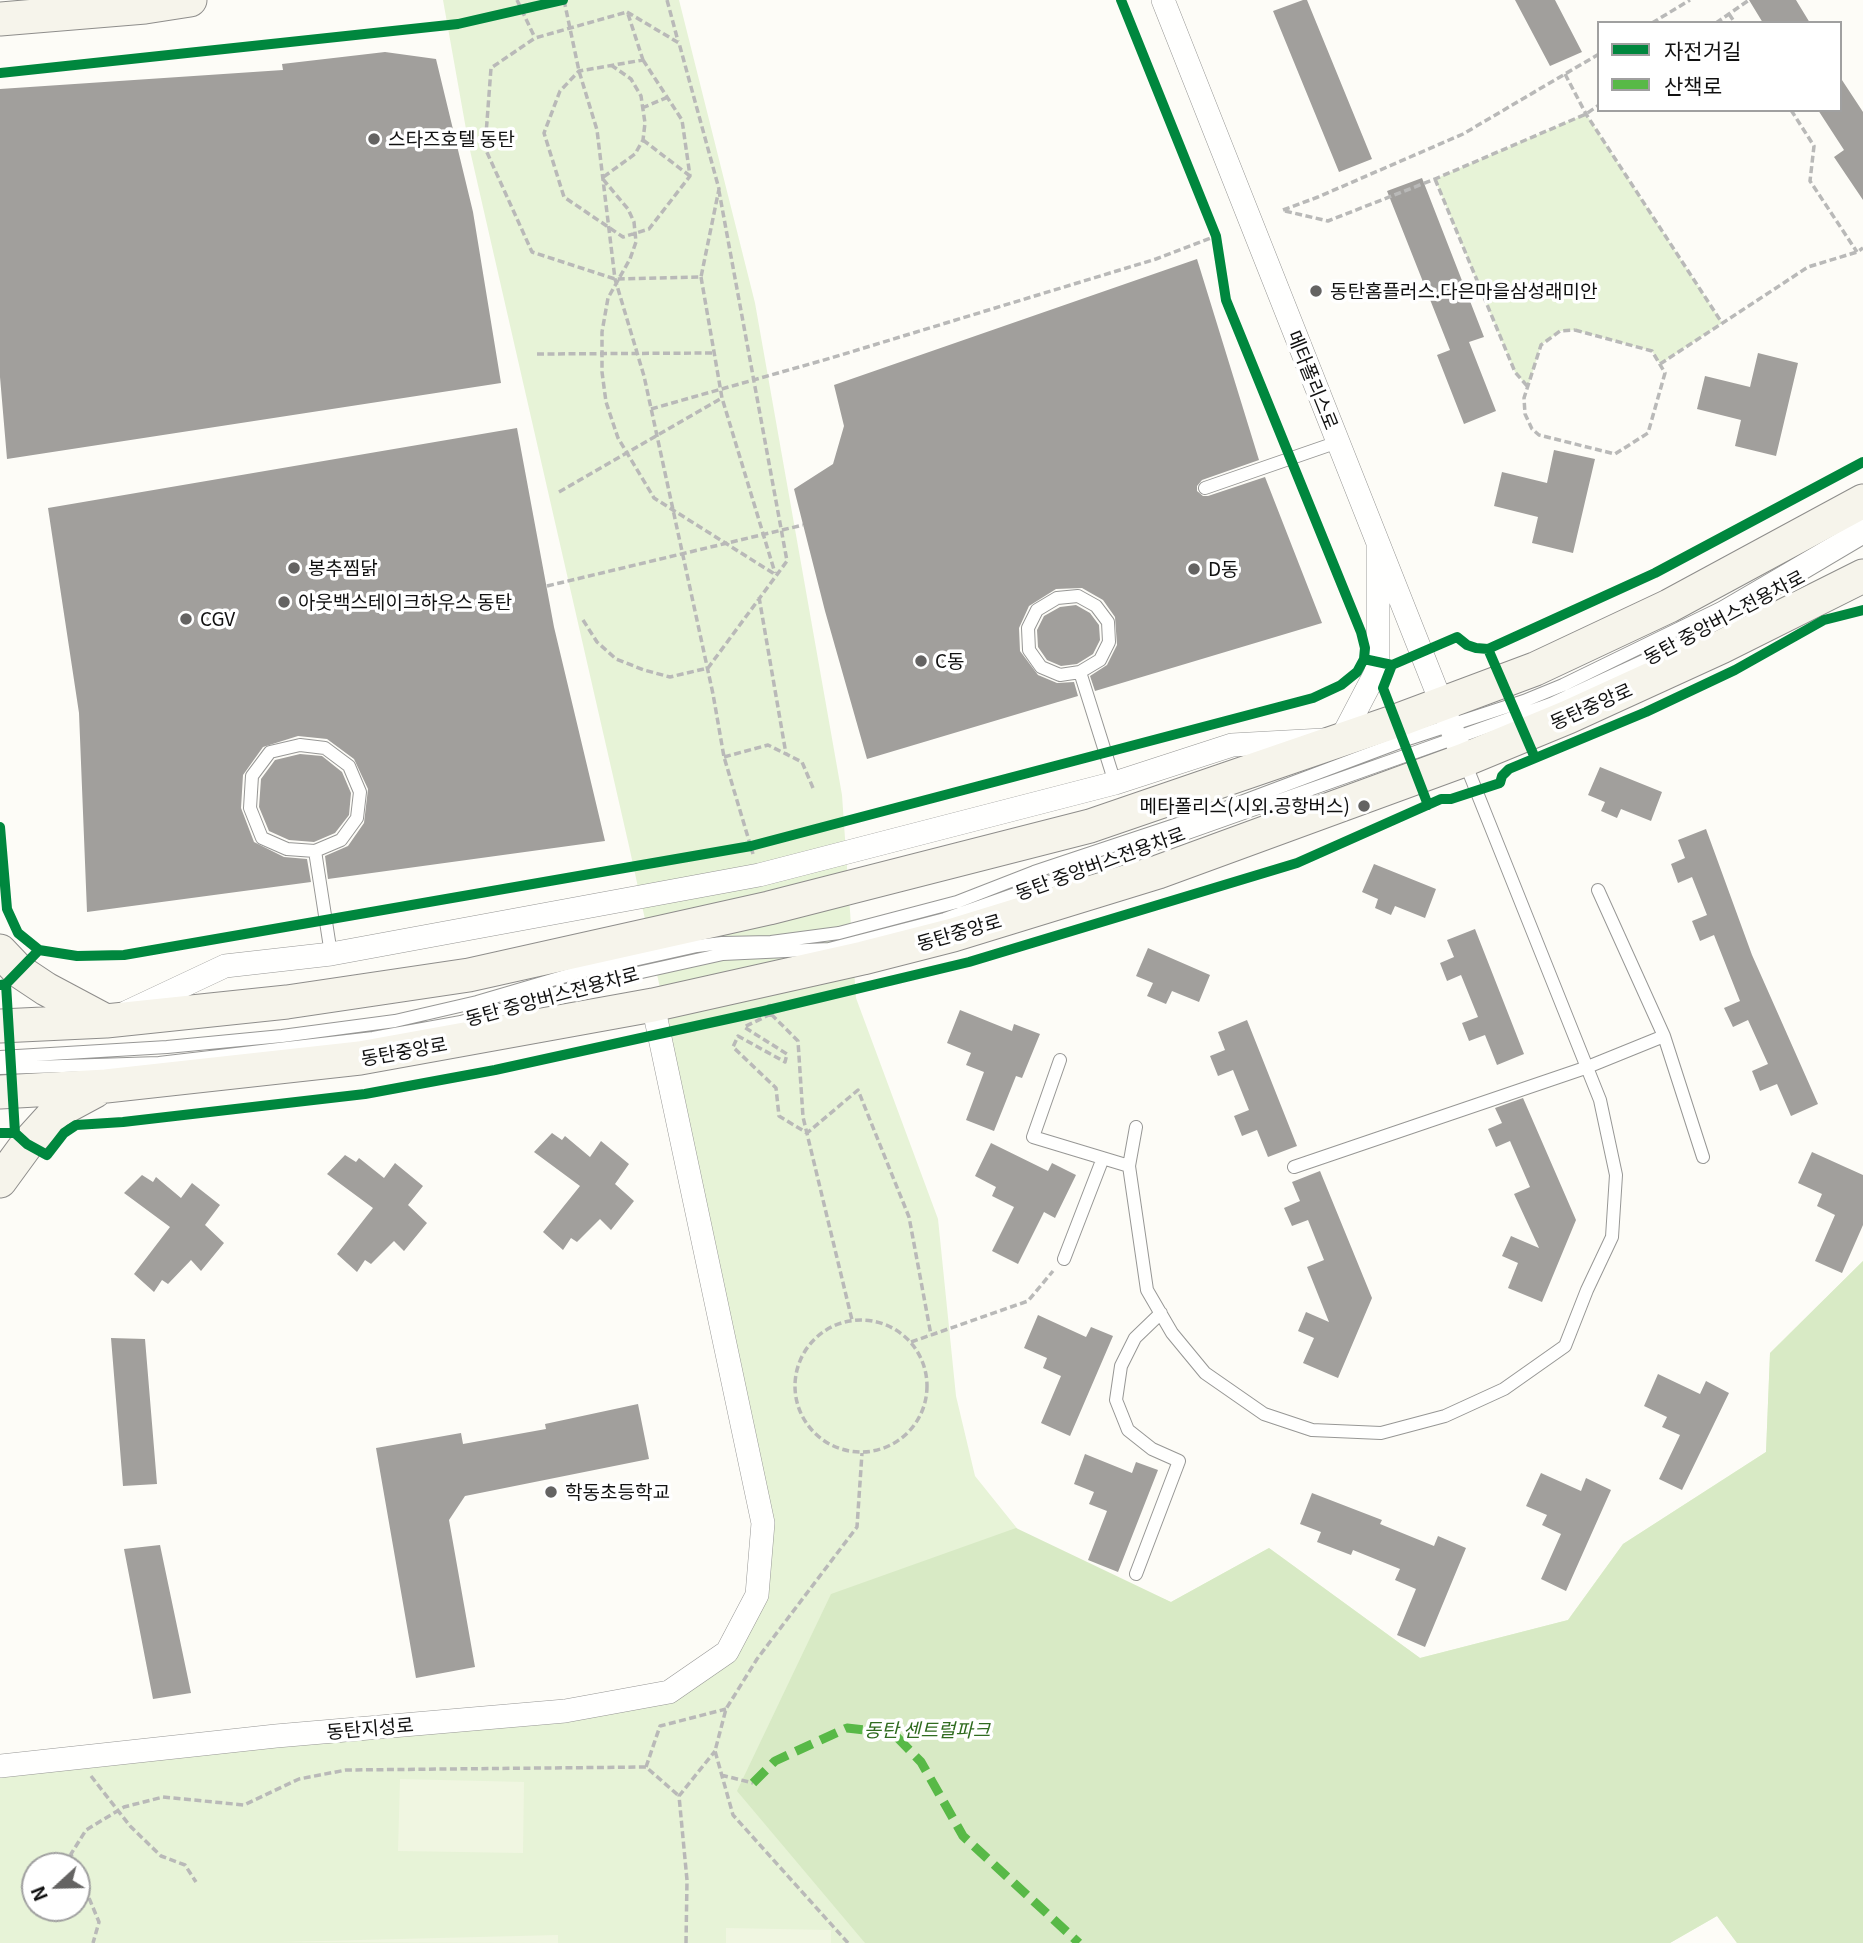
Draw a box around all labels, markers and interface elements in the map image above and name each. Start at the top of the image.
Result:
legend [1597,21,1842,112]
text: 자전거길 [1664,35,1741,65]
text: 산책로 [1664,70,1722,100]
place label: 스타즈호텔 동탄 [388,128,515,150]
marker: 스타즈호텔 동탄 [366,131,382,147]
place label: 동탄홈플러스.다은마을삼성래미안 [1330,280,1597,302]
marker: 동탄홈플러스.다은마을삼성래미안 [1308,283,1324,299]
street label: 메타폴리스로 [1283,327,1343,433]
place label: 봉추찜닭 [308,557,378,579]
place label: D동 [1208,558,1239,580]
marker: 봉추찜닭 [286,560,302,576]
marker: D동 [1186,561,1202,577]
street label: 동탄 중앙버스전용차로 [1640,565,1808,669]
place label: 아웃백스테이크하우스 동탄 [298,591,512,613]
marker: 아웃백스테이크하우스 동탄 [276,594,292,610]
place label: CGV [200,608,235,630]
marker: CGV [178,611,194,627]
place label: C동 [935,650,965,672]
marker: C동 [913,653,929,669]
street label: 동탄중앙로 [1546,678,1636,734]
place label: 메타폴리스(시외.공항버스) [1140,795,1350,817]
marker: 메타폴리스(시외.공항버스) [1356,798,1372,814]
street label: 동탄 중앙버스전용차로 [1012,822,1188,904]
street label: 동탄중앙로 [914,909,1004,955]
street label: 동탄 중앙버스전용차로 [463,962,641,1030]
street label: 동탄중앙로 [359,1032,449,1070]
place label: 학동초등학교 [565,1481,670,1503]
marker: 학동초등학교 [543,1484,559,1500]
street label: 동탄지성로 [325,1713,415,1743]
park label: 동탄 센트럴파크 [864,1719,990,1741]
north arrow [21,1852,91,1922]
text: N [23,1883,53,1906]

